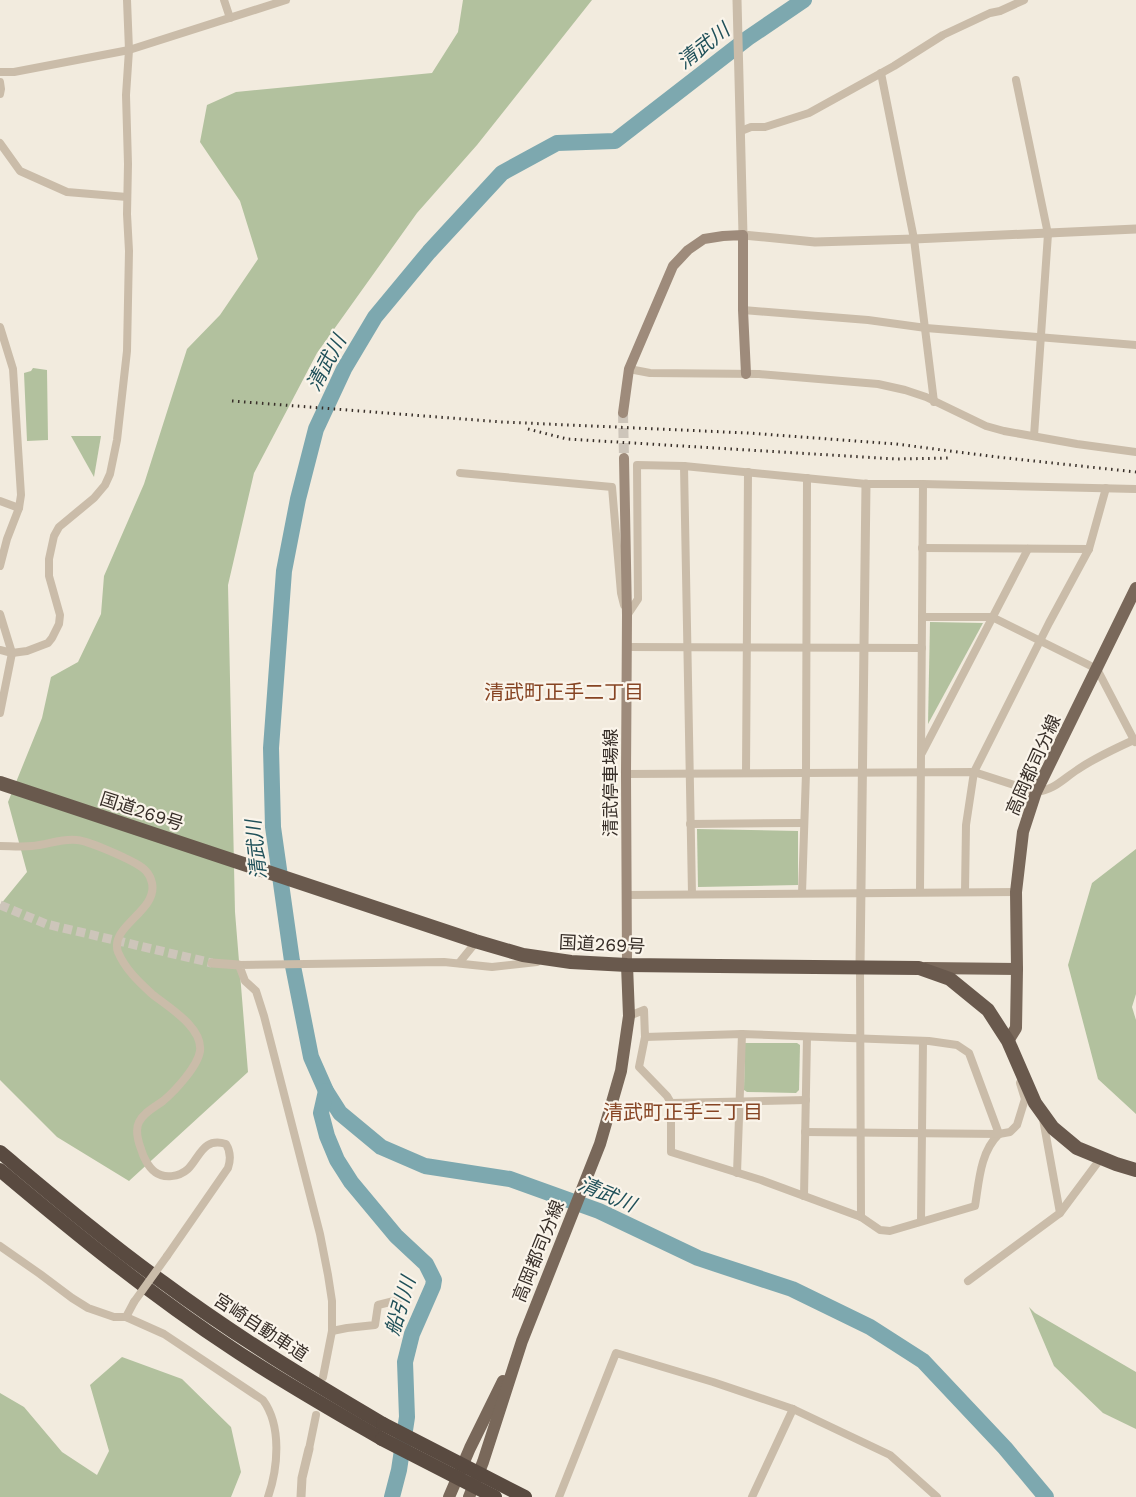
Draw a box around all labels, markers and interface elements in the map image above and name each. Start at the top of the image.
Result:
water label: 清武川 [672,17,736,74]
water label: 清武川 [301,329,352,395]
district label: 清武町正手二丁目 [484,680,644,704]
street label: 高岡都司分線 [1001,711,1065,819]
street label: 清武停車場線 [600,729,621,837]
street label: 国道269号 [98,788,186,834]
water label: 清武川 [241,817,271,881]
street label: 国道269号 [558,931,646,957]
district label: 清武町正手三丁目 [603,1100,763,1124]
water label: 清武川 [575,1171,641,1218]
street label: 高岡都司分線 [508,1197,568,1305]
water label: 船引川 [380,1272,421,1338]
street label: 宮崎自動車道 [210,1289,312,1365]

